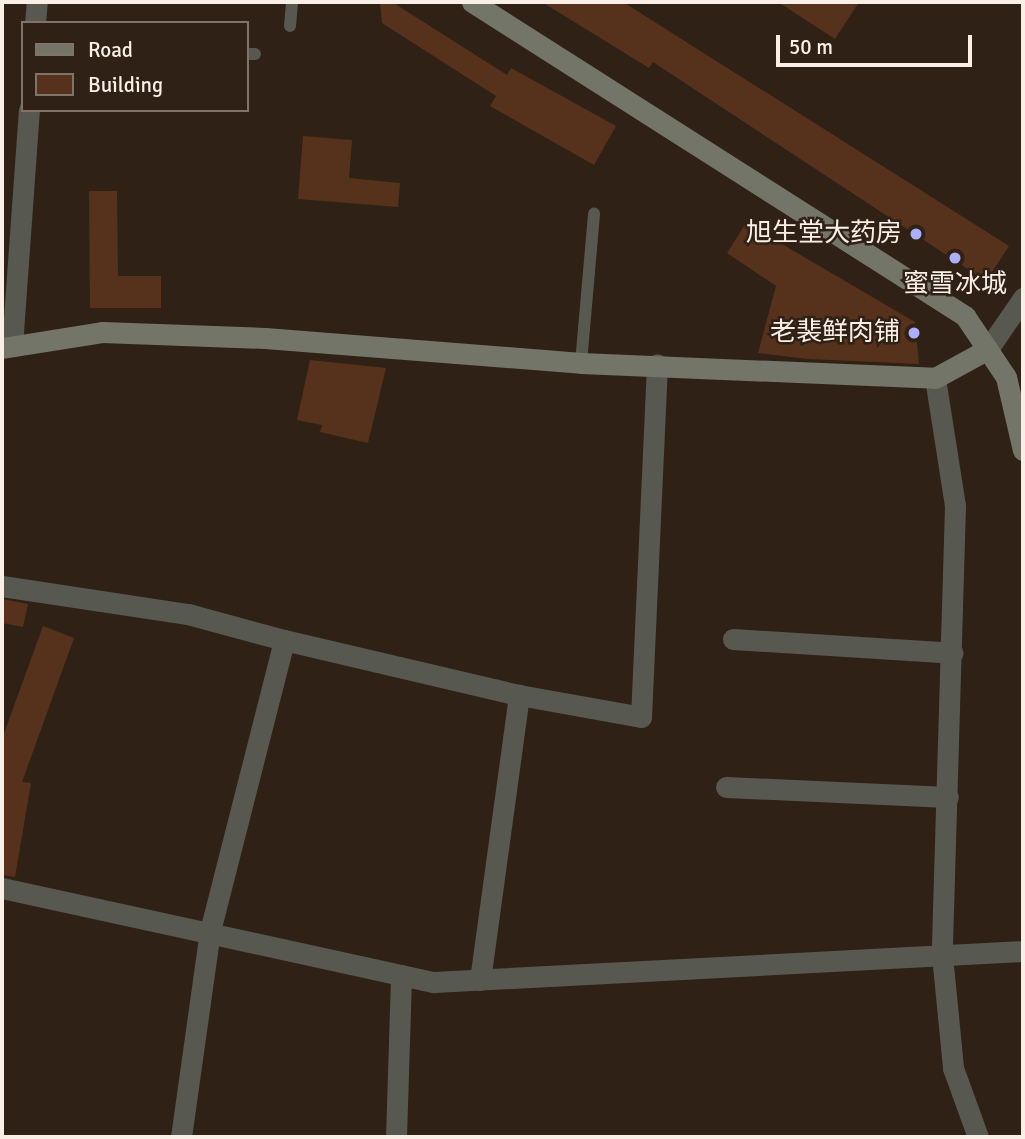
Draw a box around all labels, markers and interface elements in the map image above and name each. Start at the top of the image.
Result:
legend [21,21,248,112]
scale bar [780,21,976,65]
text: 50 m [789,34,833,60]
text: Road [88,37,133,63]
text: Building [88,72,163,98]
place label: 旭生堂大药房 [746,218,902,250]
marker: 旭生堂大药房 [908,226,924,242]
marker: 蜜雪冰城 [947,250,963,266]
place label: 蜜雪冰城 [903,269,1007,301]
place label: 老裴鲜肉铺 [770,317,900,349]
marker: 老裴鲜肉铺 [906,325,922,341]

